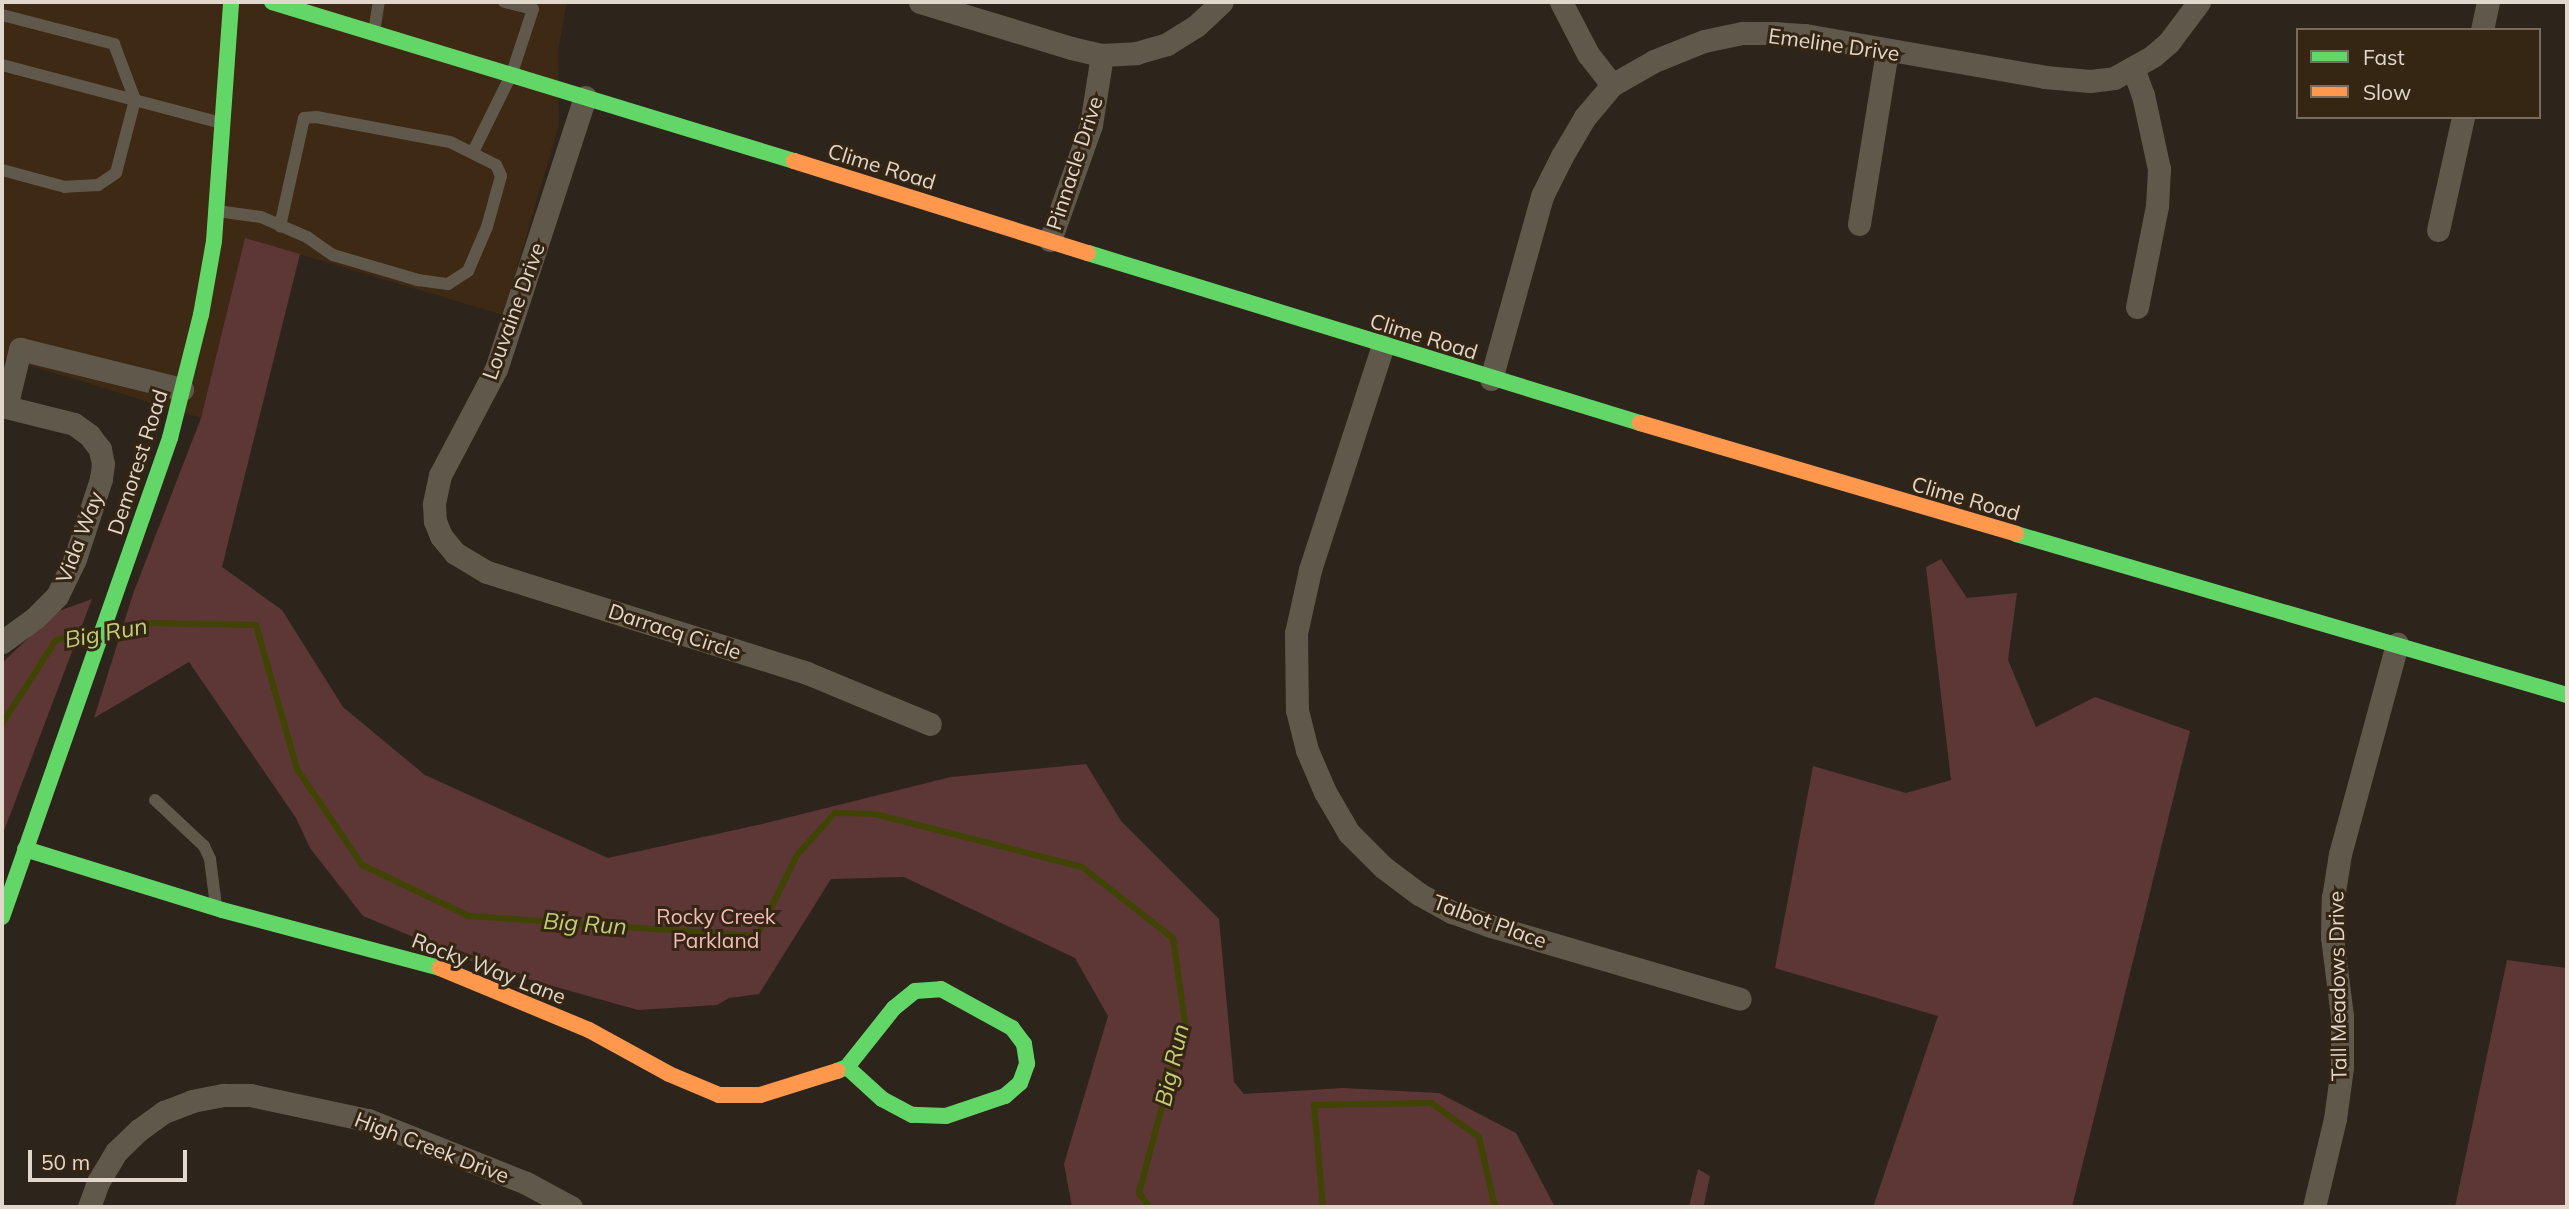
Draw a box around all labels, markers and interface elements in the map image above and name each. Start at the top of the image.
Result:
street label: Emeline Drive [1767,22,1901,66]
legend [2296,28,2541,119]
text: Fast [2363,44,2405,70]
text: Slow [2363,79,2411,105]
street label: Pinnacle Drive [1041,93,1107,233]
street label: Clime Road [825,138,939,194]
street label: Louvaine Drive [477,239,549,383]
street label: Clime Road [1367,308,1481,364]
street label: Demorest Road [102,386,172,538]
street label: Clime Road [1909,471,2023,525]
street label: Vida Way [50,488,108,586]
street label: Darracq Circle [606,598,744,664]
water label: Big Run [62,612,150,654]
street label: Talbot Place [1430,889,1550,953]
street label: Tall Meadows Drive [2323,891,2351,1081]
park label: Rocky Creek Parkland [656,903,776,953]
water label: Big Run [542,907,628,941]
street label: Rocky Way Lane [408,927,570,1009]
water label: Big Run [1149,1021,1195,1109]
street label: High Creek Drive [351,1106,513,1188]
scale bar [32,1136,191,1180]
text: 50 m [41,1149,90,1175]

